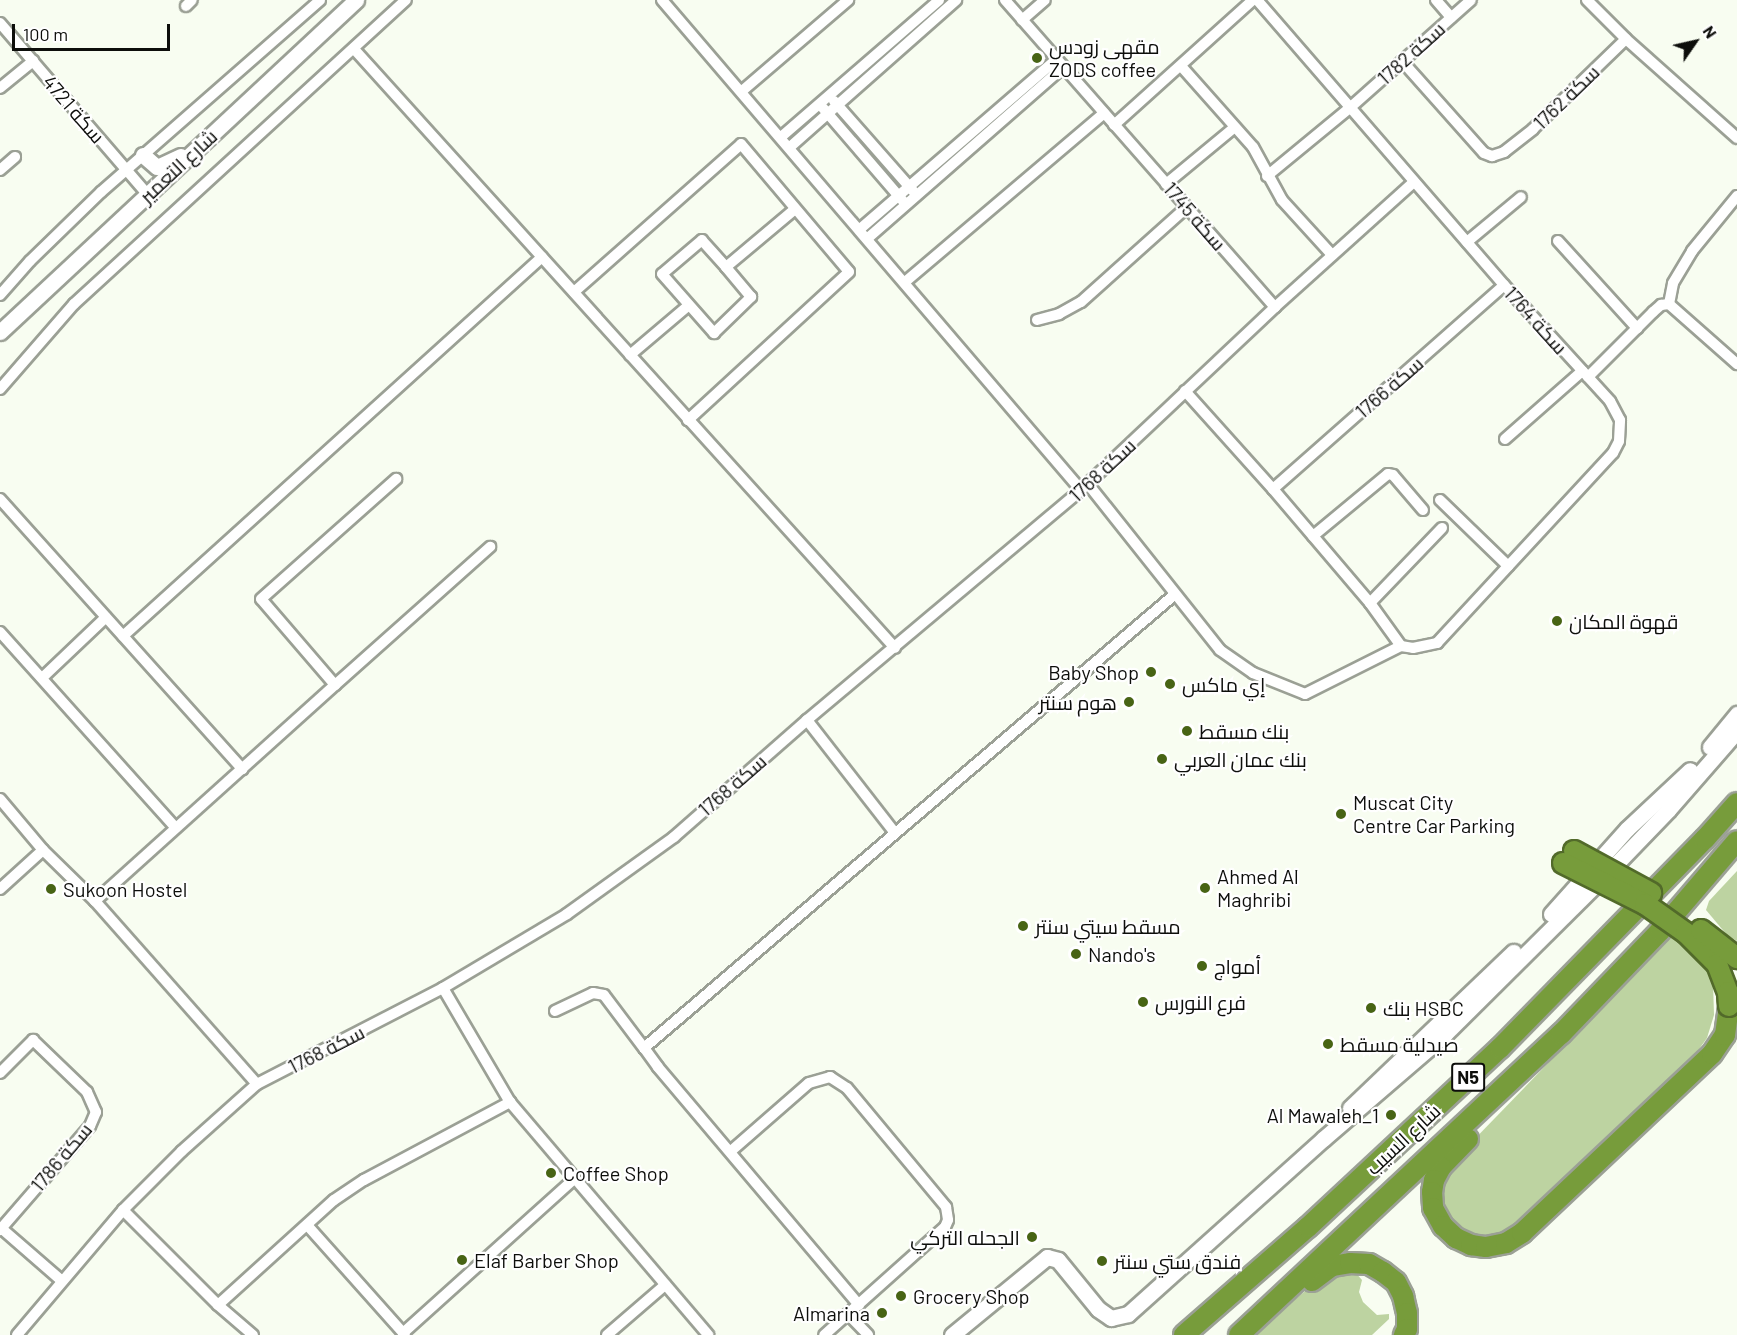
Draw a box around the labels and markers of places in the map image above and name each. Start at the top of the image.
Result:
place label: مقهى زودس ZODS coffee [1049,34,1160,81]
marker: مقهى زودس ZODS coffee [1030,51,1044,65]
place label: قهوة المكان [1569,609,1678,633]
marker: قهوة المكان [1550,614,1564,628]
place label: Baby Shop [1048,660,1139,684]
marker: Baby Shop [1144,665,1158,679]
place label: إي ماكس [1182,672,1265,696]
marker: إي ماكس [1163,677,1177,691]
place label: هوم سنتر [1039,690,1117,714]
marker: هوم سنتر [1122,695,1136,709]
place label: بنك مسقط [1199,719,1289,743]
marker: بنك مسقط [1180,724,1194,738]
place label: بنك عمان العربي [1174,747,1307,771]
marker: بنك عمان العربي [1155,752,1169,766]
place label: Muscat City Centre Car Parking [1353,790,1515,837]
marker: Muscat City Centre Car Parking [1334,807,1348,821]
place label: Ahmed Al Maghribi [1217,864,1299,911]
place label: Sukoon Hostel [63,877,187,901]
marker: Ahmed Al Maghribi [1198,881,1212,895]
marker: Sukoon Hostel [44,882,58,896]
place label: مسقط سيتي سنتر [1035,914,1181,938]
marker: مسقط سيتي سنتر [1016,919,1030,933]
place label: Nando's [1088,942,1156,966]
marker: Nando's [1069,947,1083,961]
place label: أمواج [1214,954,1261,978]
marker: أمواج [1195,959,1209,973]
place label: فرع النورس [1155,990,1246,1014]
marker: فرع النورس [1136,995,1150,1009]
place label: بنك HSBC [1383,996,1464,1020]
marker: بنك HSBC [1364,1001,1378,1015]
place label: صيدلية مسقط [1340,1032,1459,1056]
marker: صيدلية مسقط [1321,1037,1335,1051]
place label: Al Mawaleh_1 [1267,1103,1379,1127]
marker: Al Mawaleh_1 [1384,1108,1398,1122]
place label: Coffee Shop [563,1161,669,1185]
marker: Coffee Shop [544,1166,558,1180]
place label: الجحله التركي [910,1225,1020,1249]
marker: الجحله التركي [1025,1230,1039,1244]
place label: Elaf Barber Shop [474,1248,619,1272]
place label: فندق ستي سنتر [1114,1249,1241,1273]
marker: Elaf Barber Shop [455,1253,469,1267]
marker: فندق ستي سنتر [1095,1254,1109,1268]
place label: Grocery Shop [913,1284,1030,1308]
marker: Grocery Shop [894,1289,908,1303]
place label: Almarina [793,1301,870,1325]
marker: Almarina [875,1306,889,1320]

